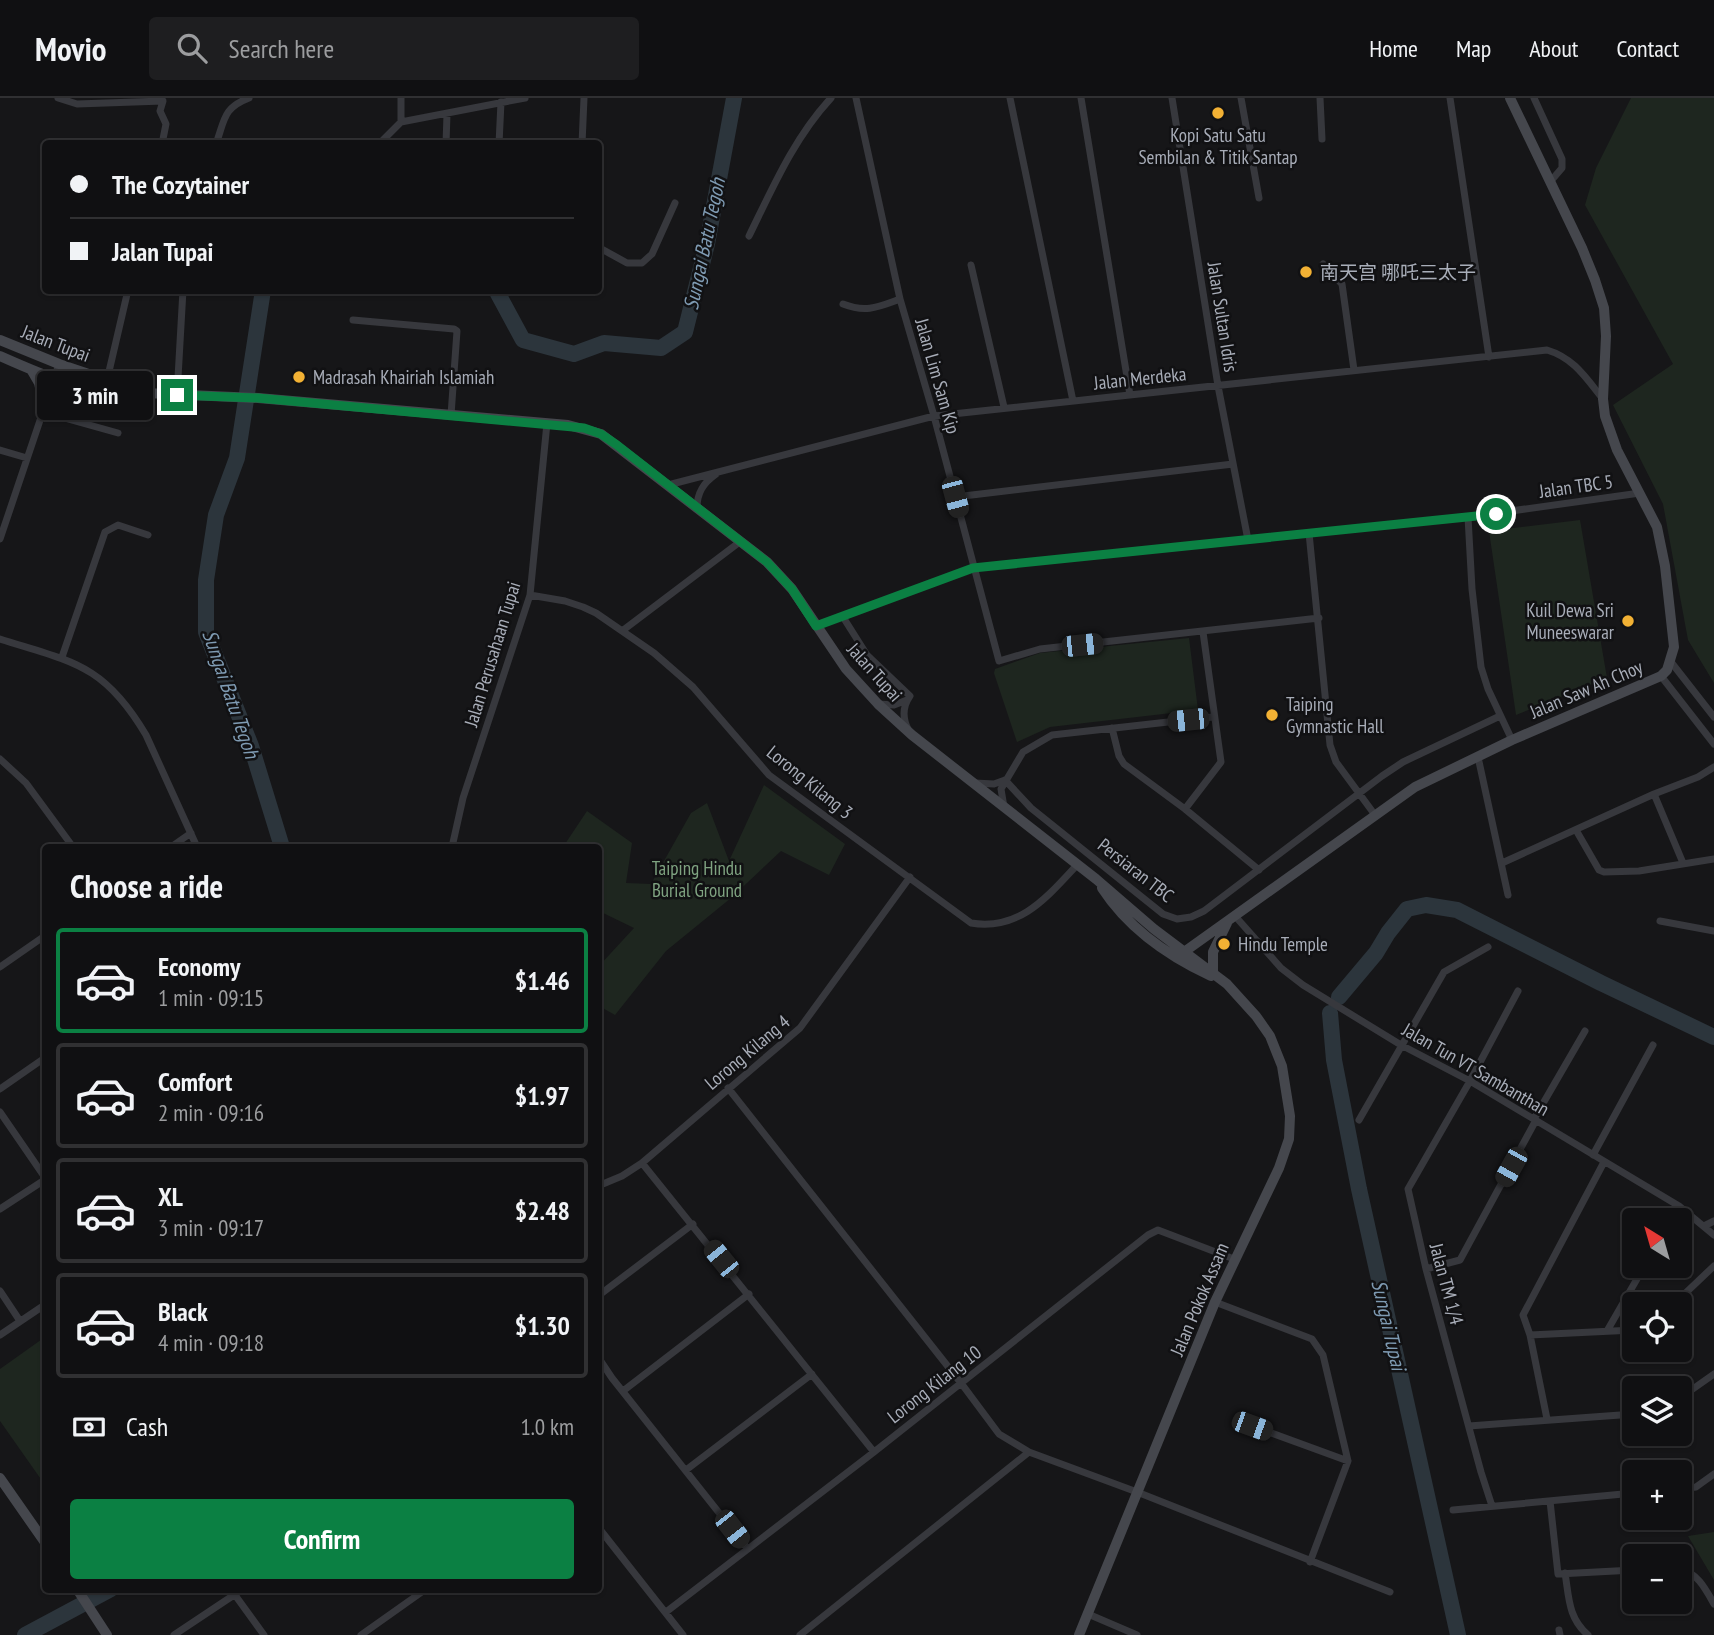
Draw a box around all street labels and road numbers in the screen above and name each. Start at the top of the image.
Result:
street label: Jalan Sultan Idris [1202,259,1244,374]
street label: Jalan Lim Sam Kip [910,315,966,436]
street label: Jalan Tupai [18,319,94,367]
street label: Jalan Merdeka [1092,361,1187,395]
street label: Jalan TBC 5 [1537,469,1614,503]
street label: Jalan Perusahaan Tupai [458,579,525,730]
street label: Jalan Tupai [842,637,908,706]
street label: Jalan Saw Ah Choy [1525,654,1647,724]
street label: Lorong Kilang 3 [762,740,858,824]
street label: Persiaran TBC [1093,833,1179,907]
street label: Lorong Kilang 4 [699,1009,795,1095]
street label: Jalan Tun VT Sambanthan [1397,1017,1554,1121]
street label: Jalan Pokok Assam [1164,1239,1234,1360]
street label: Jalan TM 1/4 [1424,1240,1470,1328]
street label: Lorong Kilang 10 [882,1340,986,1428]

